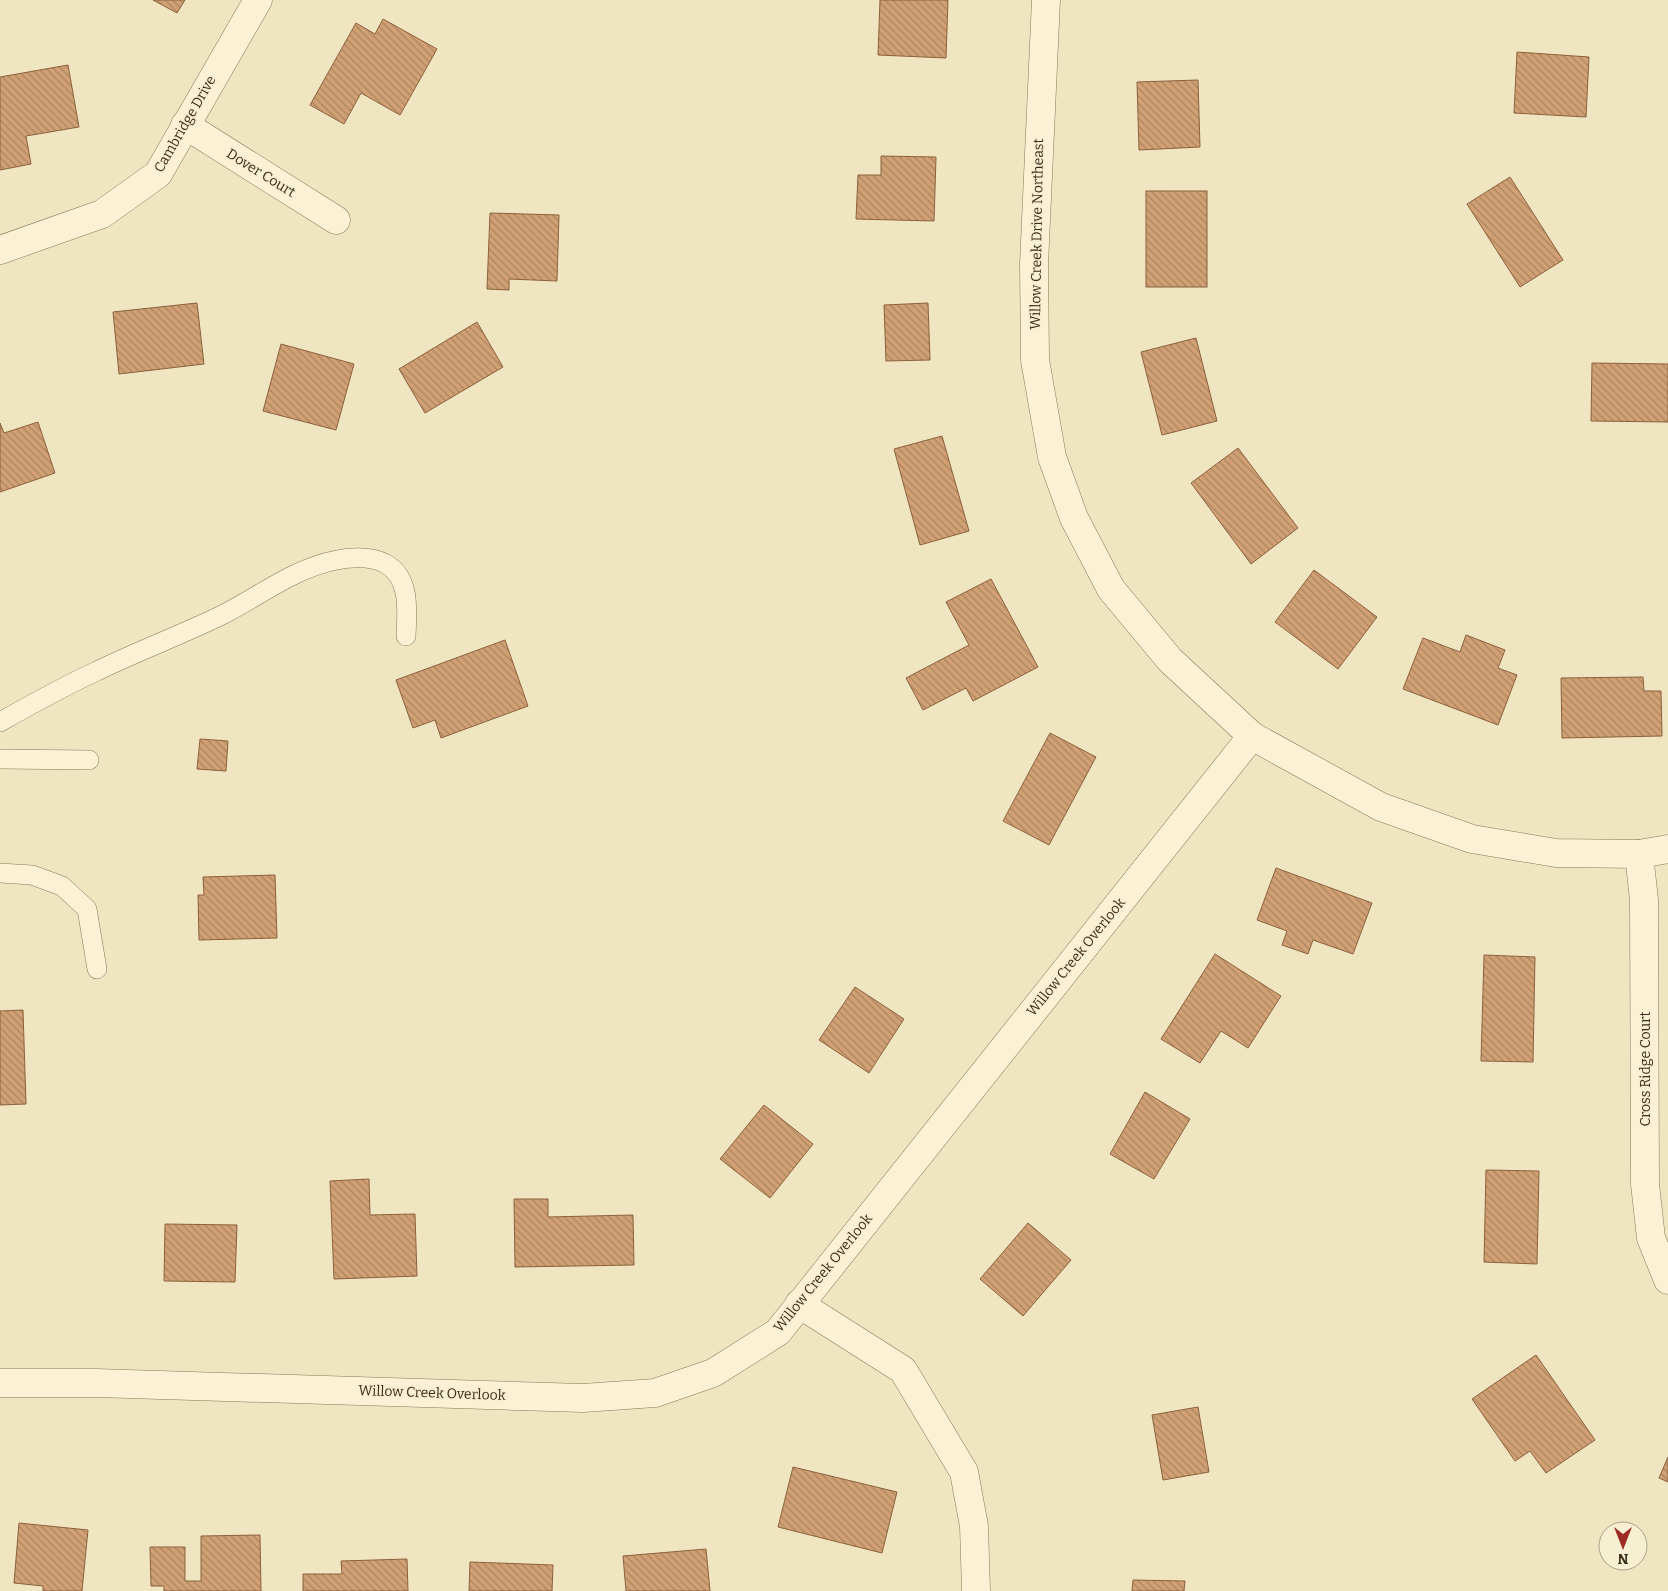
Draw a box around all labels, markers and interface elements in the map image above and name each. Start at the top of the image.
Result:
street label: Cambridge Drive [150,73,220,175]
street label: Willow Creek Drive Northeast [1027,138,1047,330]
street label: Dover Court [223,145,299,201]
street label: Willow Creek Overlook [1023,894,1129,1020]
street label: Cross Ridge Court [1637,1012,1654,1126]
street label: Willow Creek Overlook [770,1210,876,1336]
street label: Willow Creek Overlook [358,1382,506,1404]
north arrow [1598,1521,1648,1571]
text: N [1617,1550,1628,1567]

